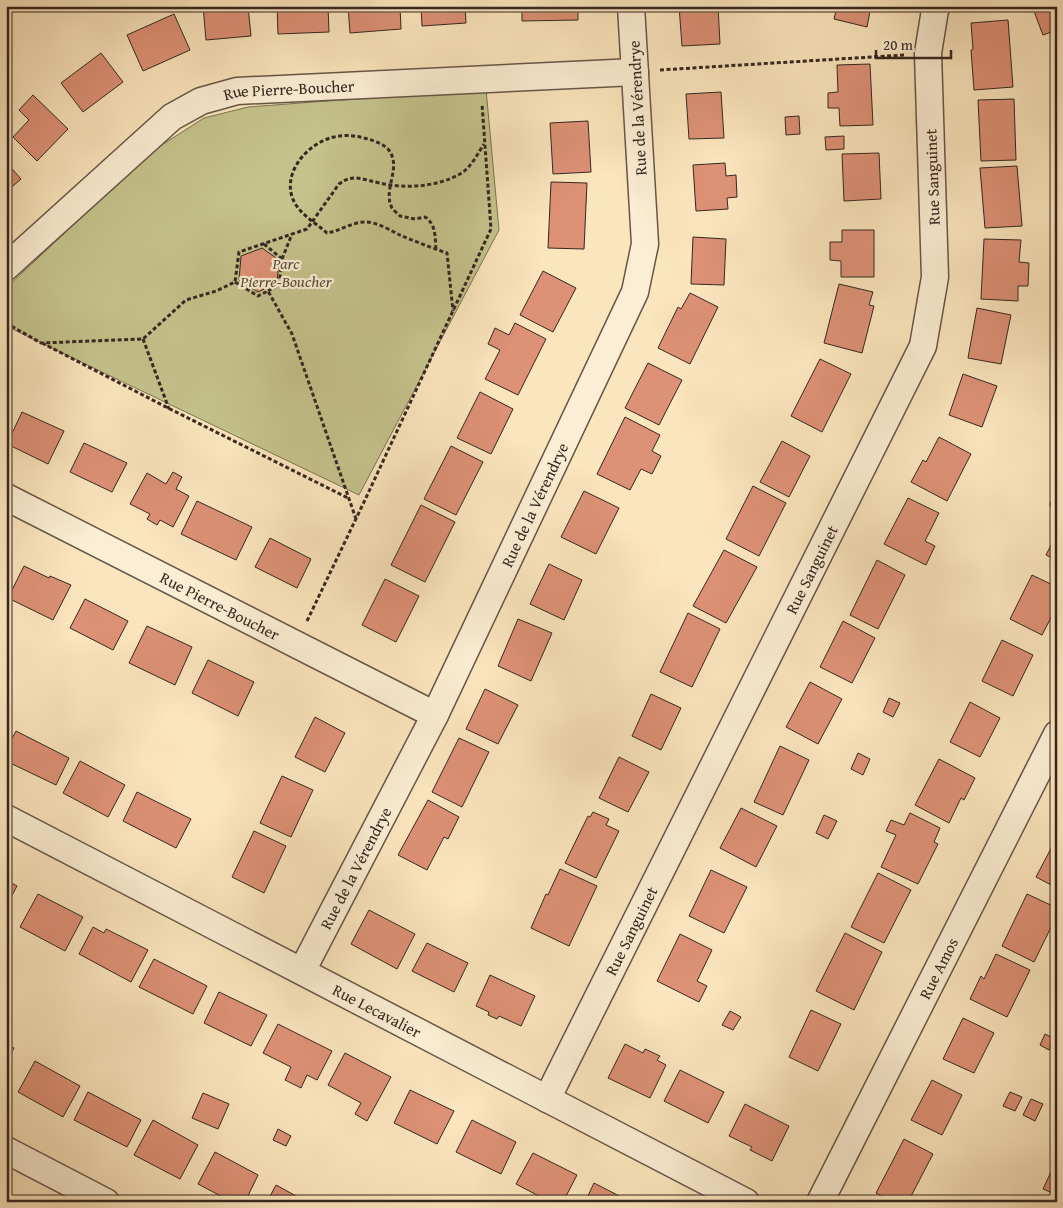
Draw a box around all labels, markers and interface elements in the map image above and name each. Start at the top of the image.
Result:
scale bar [876,28,950,60]
text: 20 m [883,34,914,55]
street label: Rue de la Vérendrye [621,40,653,176]
street label: Rue Pierre-Boucher [220,73,355,106]
street label: Rue Sanguinet [918,128,946,226]
park label: Parc Pierre-Boucher [239,251,333,293]
street label: Rue de la Vérendrye [495,439,574,571]
street label: Rue Sanguinet [779,520,844,618]
street label: Rue Pierre-Boucher [156,565,284,646]
street label: Rue de la Vérendrye [314,803,397,934]
street label: Rue Sanguinet [599,882,663,979]
street label: Rue Amos [913,933,964,1003]
street label: Rue Lecavalier [328,978,426,1044]

